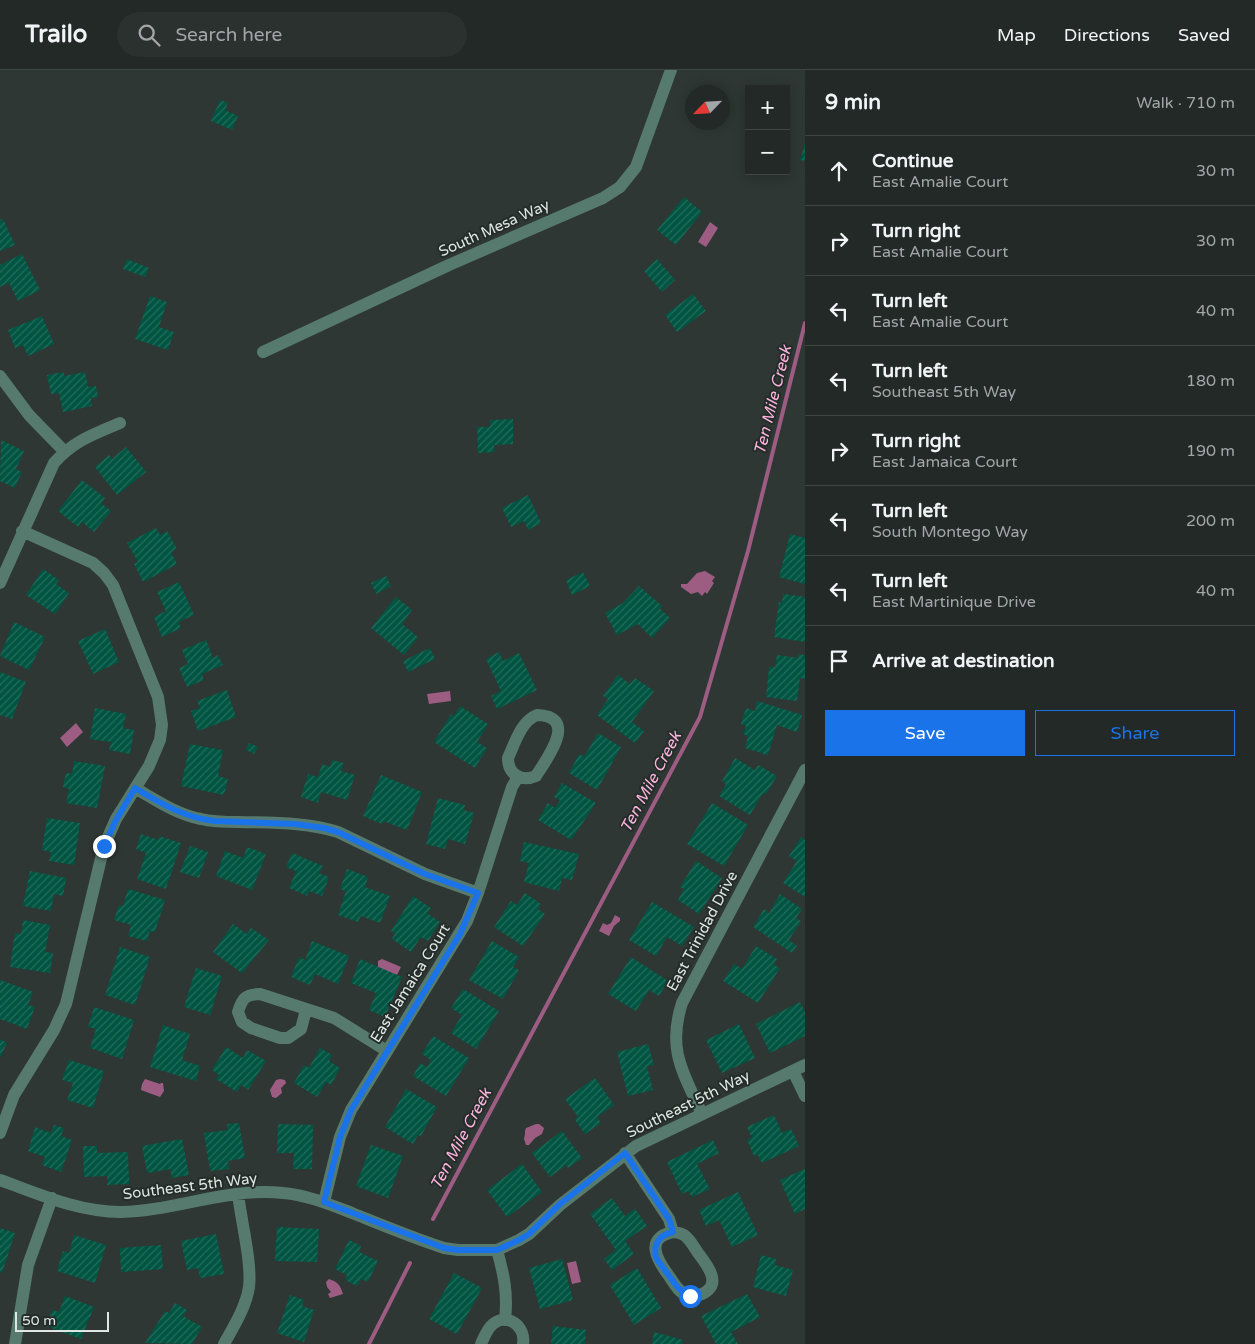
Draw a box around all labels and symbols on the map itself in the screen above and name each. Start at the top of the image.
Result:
north arrow [685,85,730,130]
street label: South Mesa Way [436,195,552,261]
water label: Ten Mile Creek [750,342,797,457]
water label: Ten Mile Creek [616,727,687,836]
route end [93,835,116,858]
street label: East Trinidad Drive [663,868,741,994]
street label: East Jamaica Court [366,920,454,1046]
street label: Southeast 5th Way [623,1066,753,1142]
water label: Ten Mile Creek [426,1084,497,1193]
street label: Southeast 5th Way [122,1169,258,1203]
route start [679,1285,702,1308]
scale bar [15,1309,109,1332]

